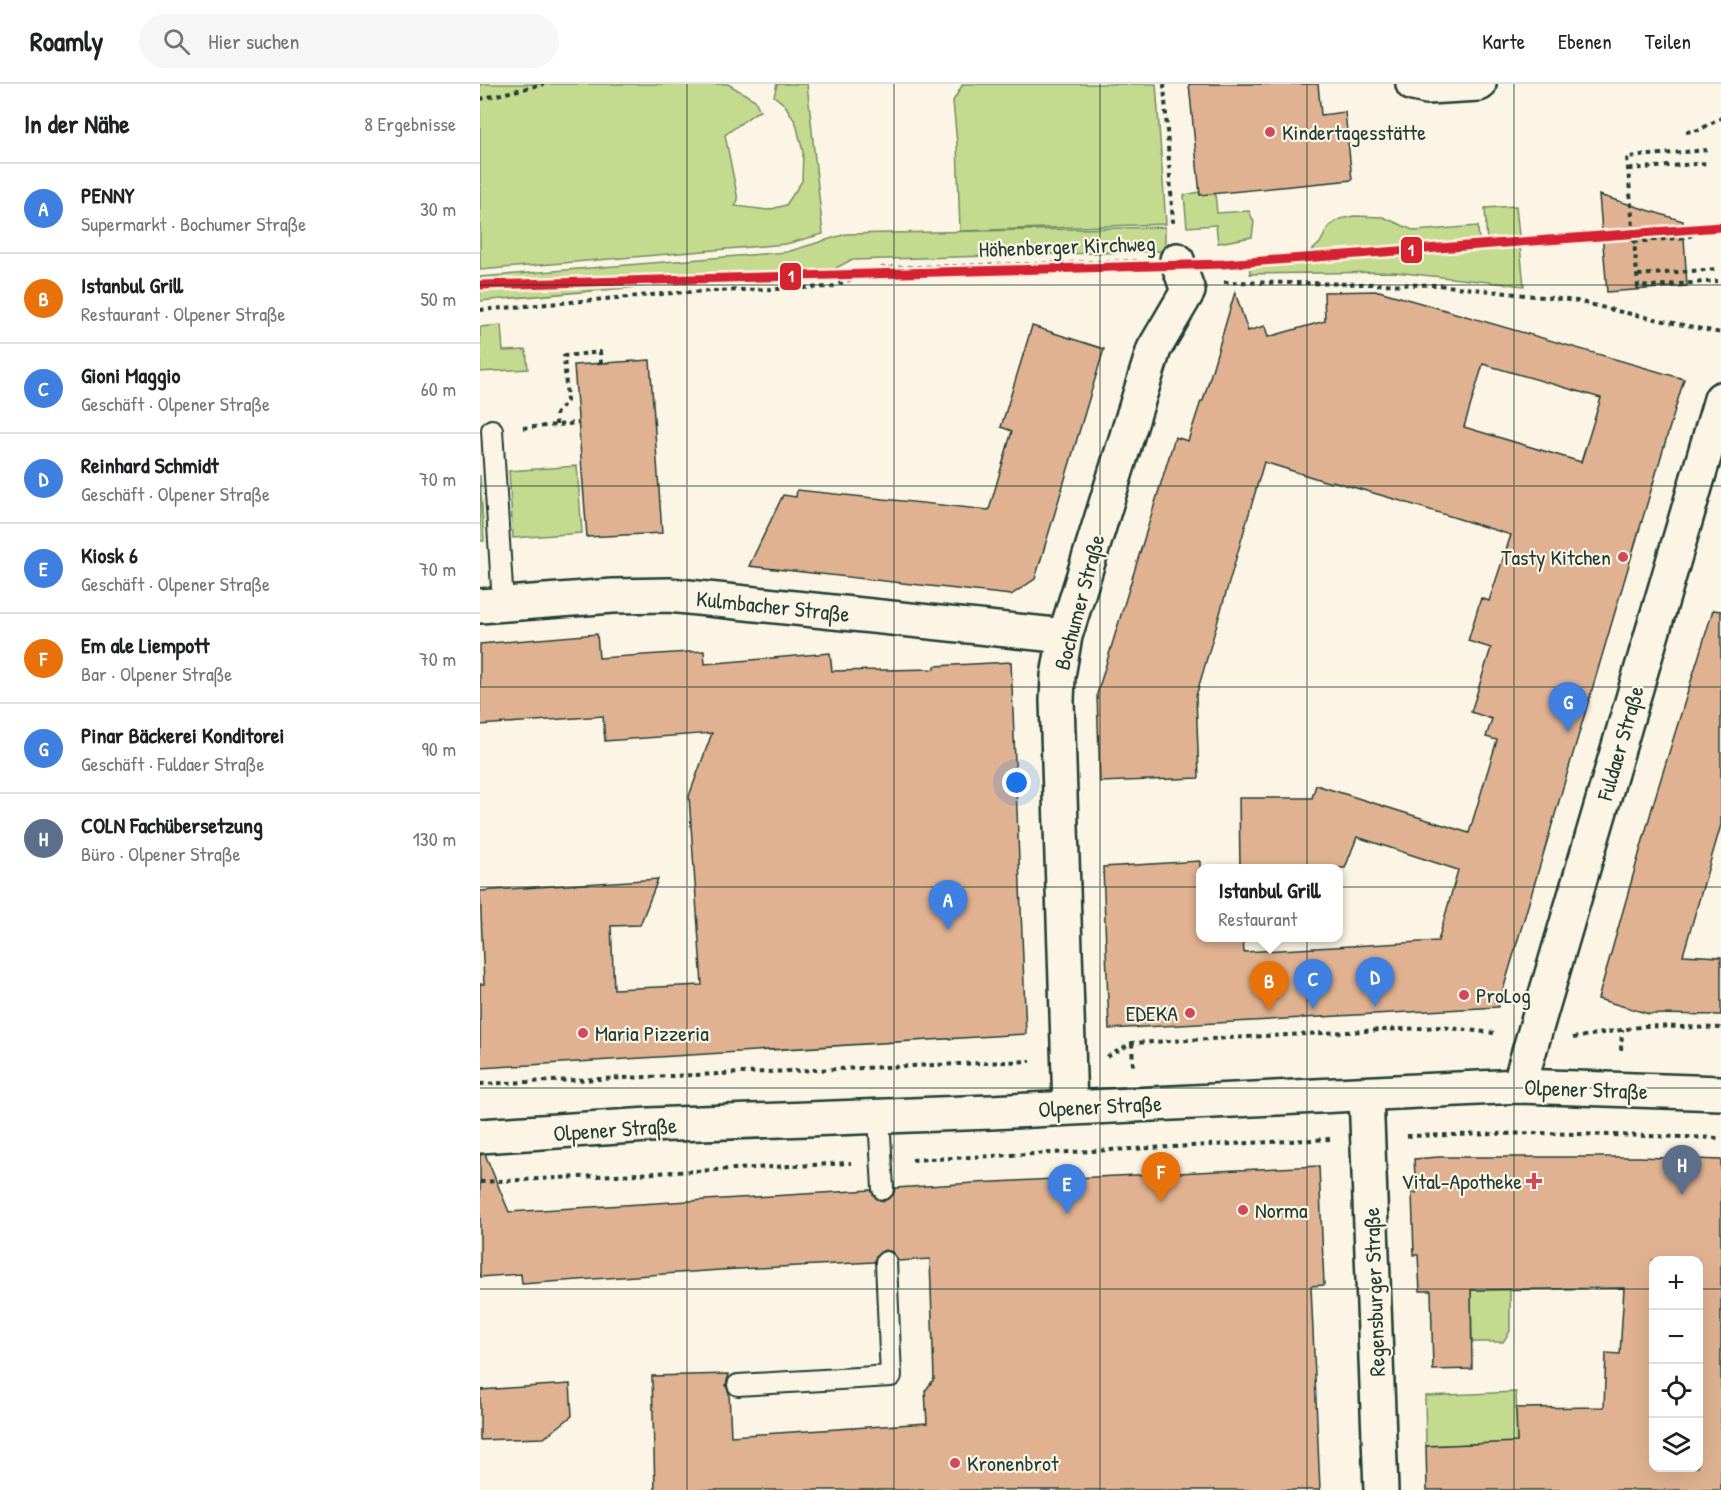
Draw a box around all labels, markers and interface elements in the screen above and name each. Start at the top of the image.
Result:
search box [139,14,559,68]
text: Roamly [30,22,103,60]
icon: search [160,25,193,58]
text: Hier suchen [208,26,300,56]
text: Karte [1482,27,1525,56]
text: Ebenen [1558,27,1612,56]
text: Teilen [1645,27,1691,56]
text: In der Nähe [24,106,130,141]
text: 8 Ergebnisse [364,110,456,137]
place label: Kindertagesstätte [1282,117,1426,147]
marker: Kindertagesstätte [1263,125,1277,139]
text: PENNY [81,180,134,210]
text: A [39,195,48,222]
text: 30 m [420,195,456,222]
text: Supermarkt · Bochumer Straße [81,210,306,237]
street label: Höhenberger Kirchweg [978,228,1156,264]
line badge: 1 [1400,236,1423,264]
text: 1 [1408,239,1414,261]
line badge: 1 [779,262,802,291]
text: 1 [788,265,794,287]
text: Istanbul Grill [81,270,183,300]
text: B [38,285,49,312]
text: 50 m [420,285,456,312]
text: Restaurant · Olpener Straße [81,300,286,327]
text: Gioni Maggio [81,360,180,390]
text: C [38,375,49,402]
text: 60 m [421,375,456,402]
text: Geschäft · Olpener Straße [81,390,270,417]
text: Reinhard Schmidt [81,450,219,480]
text: D [39,465,48,492]
text: 70 m [419,465,456,492]
text: Geschäft · Olpener Straße [81,480,270,507]
street label: Bochumer Straße [1047,531,1112,673]
text: Kiosk 6 [81,540,138,570]
place label: Tasty Kitchen [1501,542,1611,572]
marker: Tasty Kitchen [1616,550,1630,564]
text: E [39,555,48,582]
text: 70 m [419,555,456,582]
text: Geschäft · Olpener Straße [81,570,270,597]
street label: Kulmbacher Straße [695,583,851,629]
text: Em ale Liempott [81,630,209,660]
text: F [40,645,47,672]
text: 70 m [419,645,456,672]
text: Bar · Olpener Straße [81,660,232,687]
pin: G [1548,682,1588,732]
street label: Fuldaer Straße [1589,682,1651,805]
text: Pinar Bäckerei Konditorei [81,720,284,750]
text: G [39,735,48,762]
text: 90 m [422,735,456,762]
text: Geschäft · Fuldaer Straße [81,750,264,777]
your location [1002,768,1031,797]
text: COLN Fachübersetzung [81,810,263,840]
text: H [39,825,48,852]
text: 130 m [413,825,456,852]
text: Büro · Olpener Straße [81,840,241,867]
popup [1196,864,1343,942]
text: Istanbul Grill [1219,875,1321,905]
pin: A [928,880,968,930]
text: Restaurant [1219,905,1297,932]
pin: D [1356,958,1394,1007]
pin: C [1294,960,1332,1009]
pin: B [1250,962,1288,1011]
place label: ProLog [1476,980,1531,1010]
marker: ProLog [1457,988,1471,1002]
place label: EDEKA [1126,998,1178,1028]
marker: EDEKA [1183,1006,1197,1020]
place label: Maria Pizzeria [595,1018,709,1048]
marker: Maria Pizzeria [576,1026,590,1040]
street label: Olpener Straße [1524,1072,1649,1106]
street label: Olpener Straße [1037,1088,1163,1124]
street label: Olpener Straße [552,1110,678,1148]
pin: H [1662,1146,1702,1195]
pin: F [1142,1152,1180,1202]
pin: E [1048,1164,1086,1214]
place label: Vital-Apotheke [1401,1166,1522,1196]
marker: Vital-Apotheke [1527,1174,1541,1188]
place label: Norma [1255,1195,1308,1225]
marker: Norma [1236,1203,1250,1217]
street label: Regensburger Straße [1356,1207,1392,1377]
map controls [1649,1256,1703,1472]
button: + [1649,1256,1703,1310]
button: − [1649,1310,1703,1364]
button: locate [1649,1364,1703,1418]
button: layers [1649,1418,1703,1472]
place label: Kronenbrot [967,1448,1059,1478]
marker: Kronenbrot [948,1456,962,1470]

